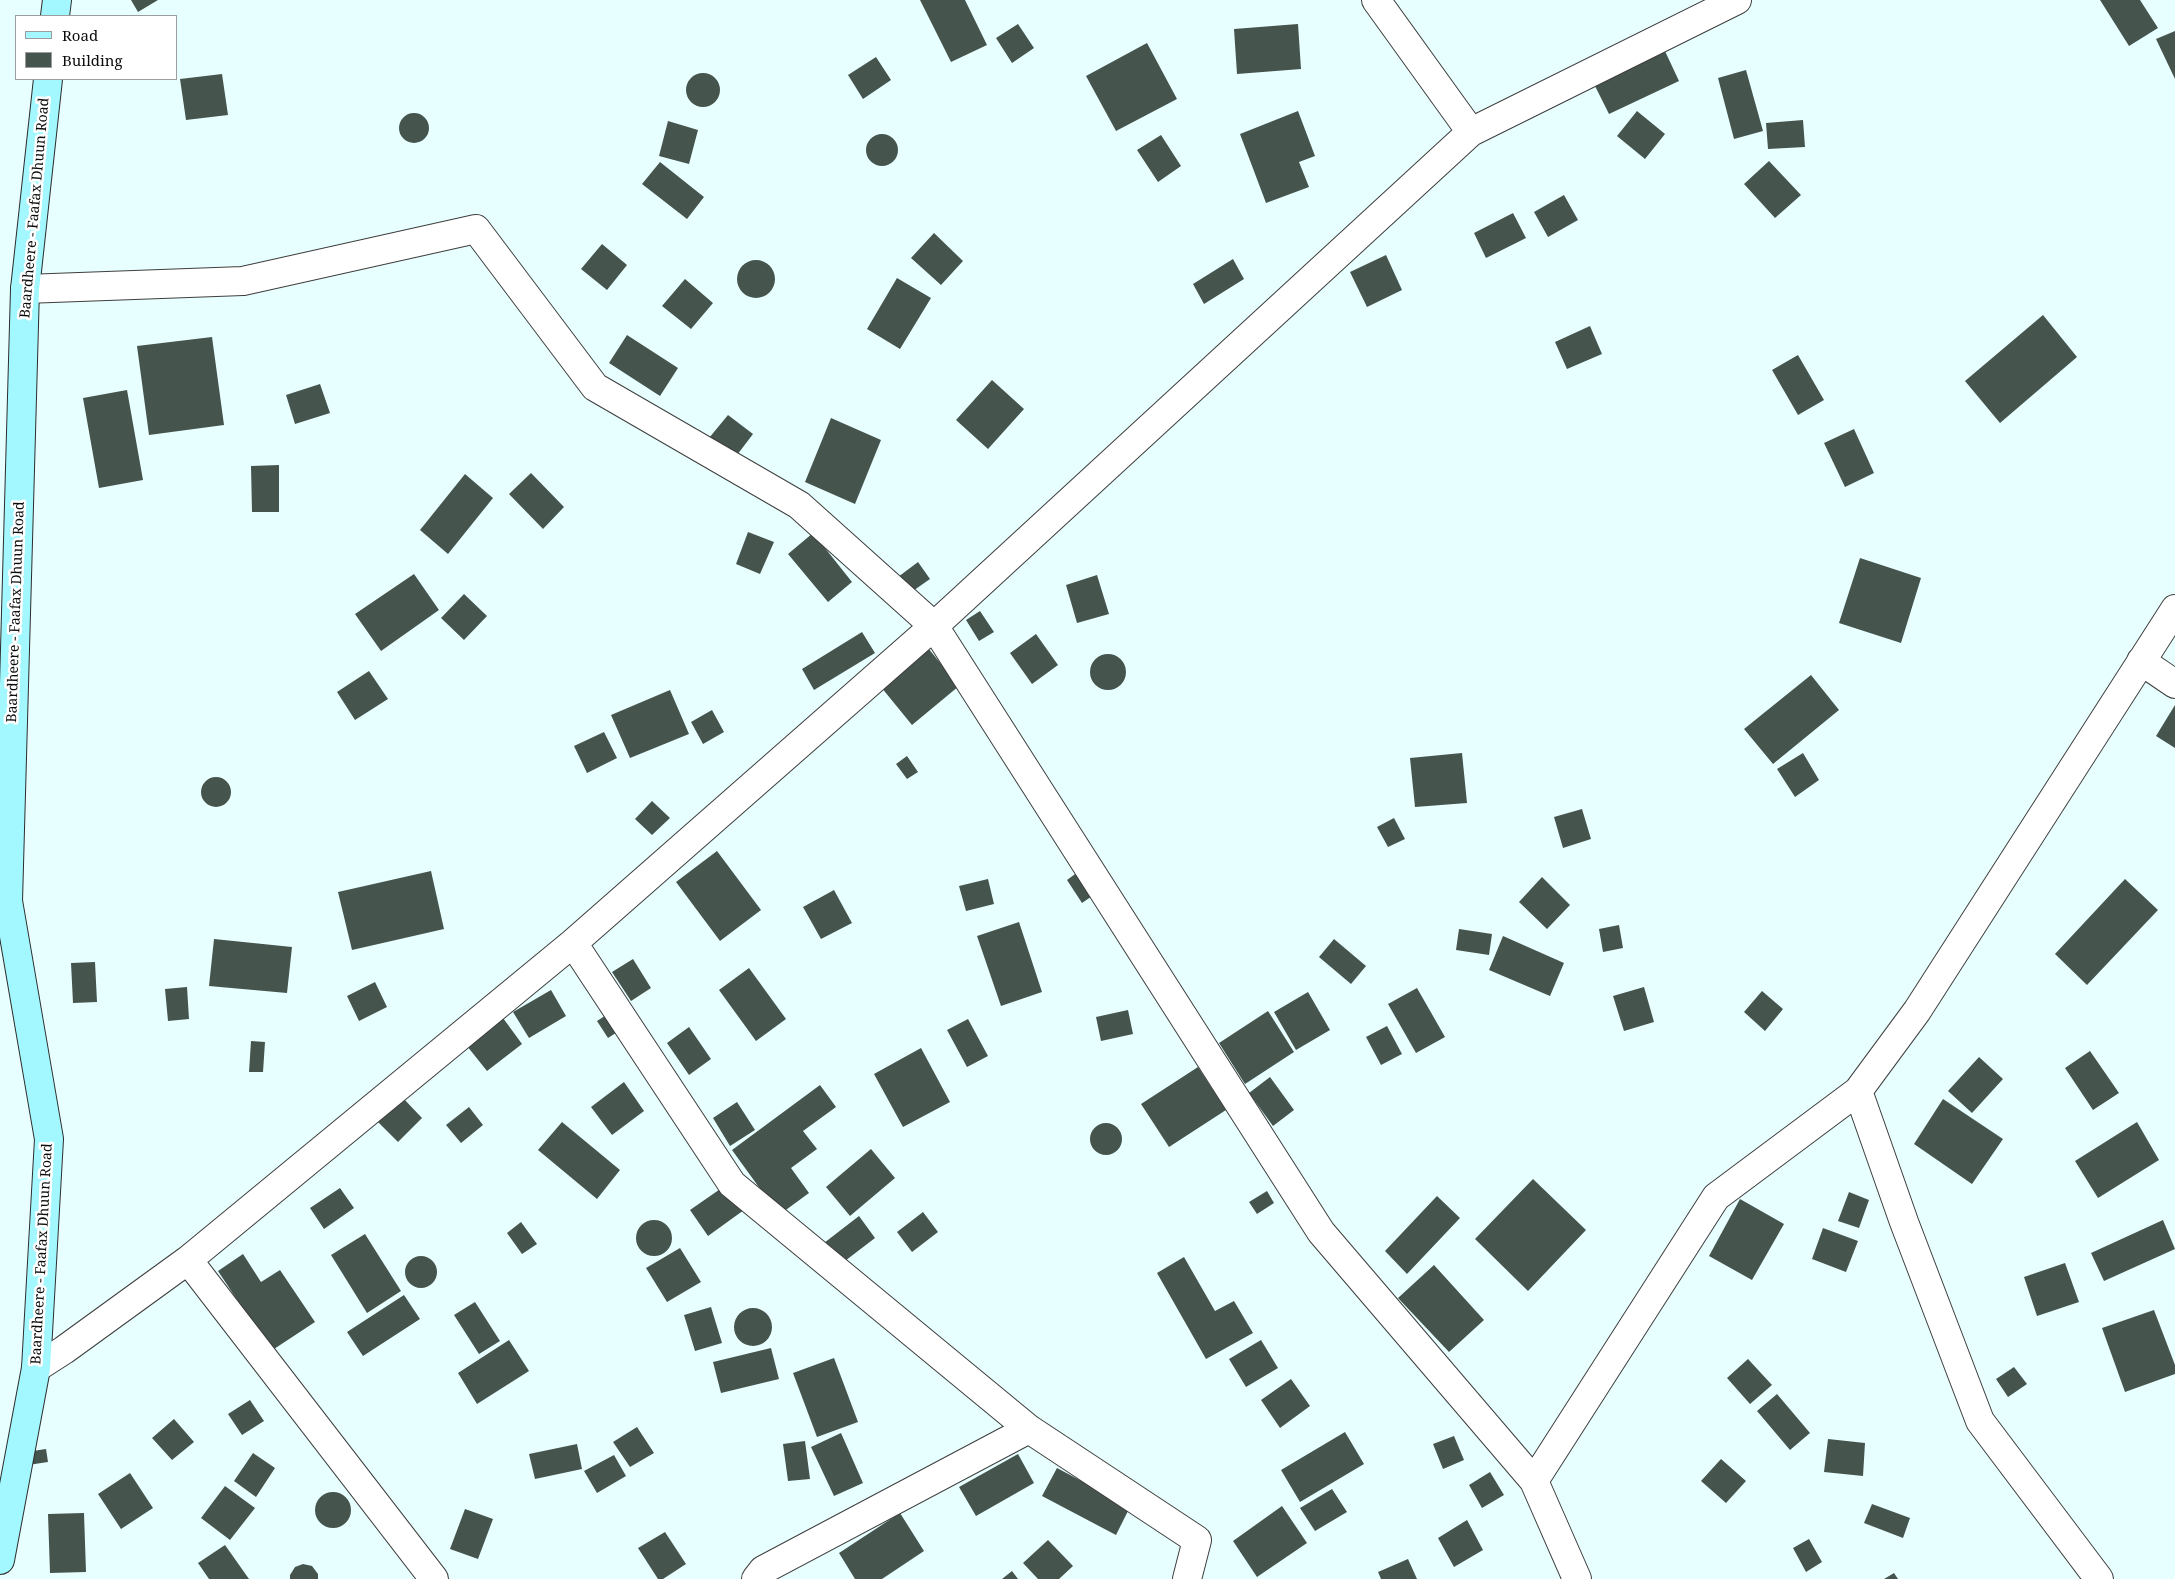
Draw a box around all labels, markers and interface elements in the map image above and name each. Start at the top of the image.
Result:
legend [15,15,178,80]
text: Road [62,25,98,45]
text: Building [62,50,123,70]
street label: Baardheere - Faafax Dhuun Road [17,97,53,319]
street label: Baardheere - Faafax Dhuun Road [4,501,28,723]
street label: Baardheere - Faafax Dhuun Road [28,1143,56,1365]

